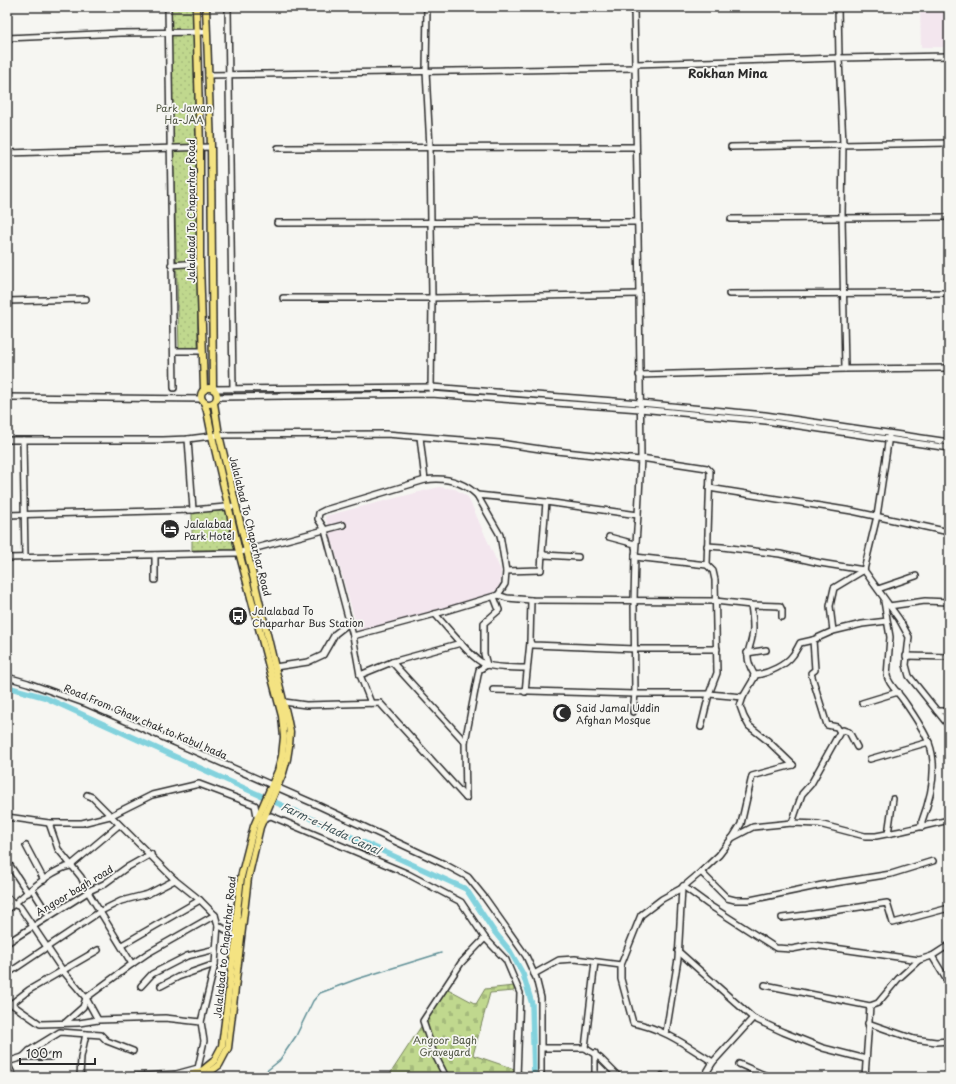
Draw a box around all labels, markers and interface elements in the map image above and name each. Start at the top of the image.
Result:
district label: Rokhan Mina [688,64,769,82]
park label: Park Jawan Ha-JAA [156,100,212,127]
street label: Jalalabad To Chaparhar Road [183,139,198,283]
street label: Jalalabad To Chaparhar Road [226,454,276,598]
place label: Jalalabad Park Hotel [184,516,235,543]
hotel icon: Jalalabad Park Hotel [159,518,181,540]
place label: Jalalabad To Chaparhar Bus Station [252,603,364,630]
bus stop icon: Jalalabad To Chaparhar Bus Station [227,605,249,627]
street label: Road From Ghaw chak to Kabul hada [62,680,231,763]
place label: Said Jamal Uddin Afghan Mosque [576,700,660,727]
mosque icon: Said Jamal Uddin Afghan Mosque [551,702,573,724]
water label: Farm-e-Hada Canal [278,797,385,859]
street label: Angoor bagh road [32,861,116,919]
street label: Jalalabad to Chaparhar Road [209,875,239,1019]
park label: Angoor Bagh Graveyard [413,1032,477,1060]
scale bar [20,1040,95,1066]
text: 100 m [26,1044,63,1062]

